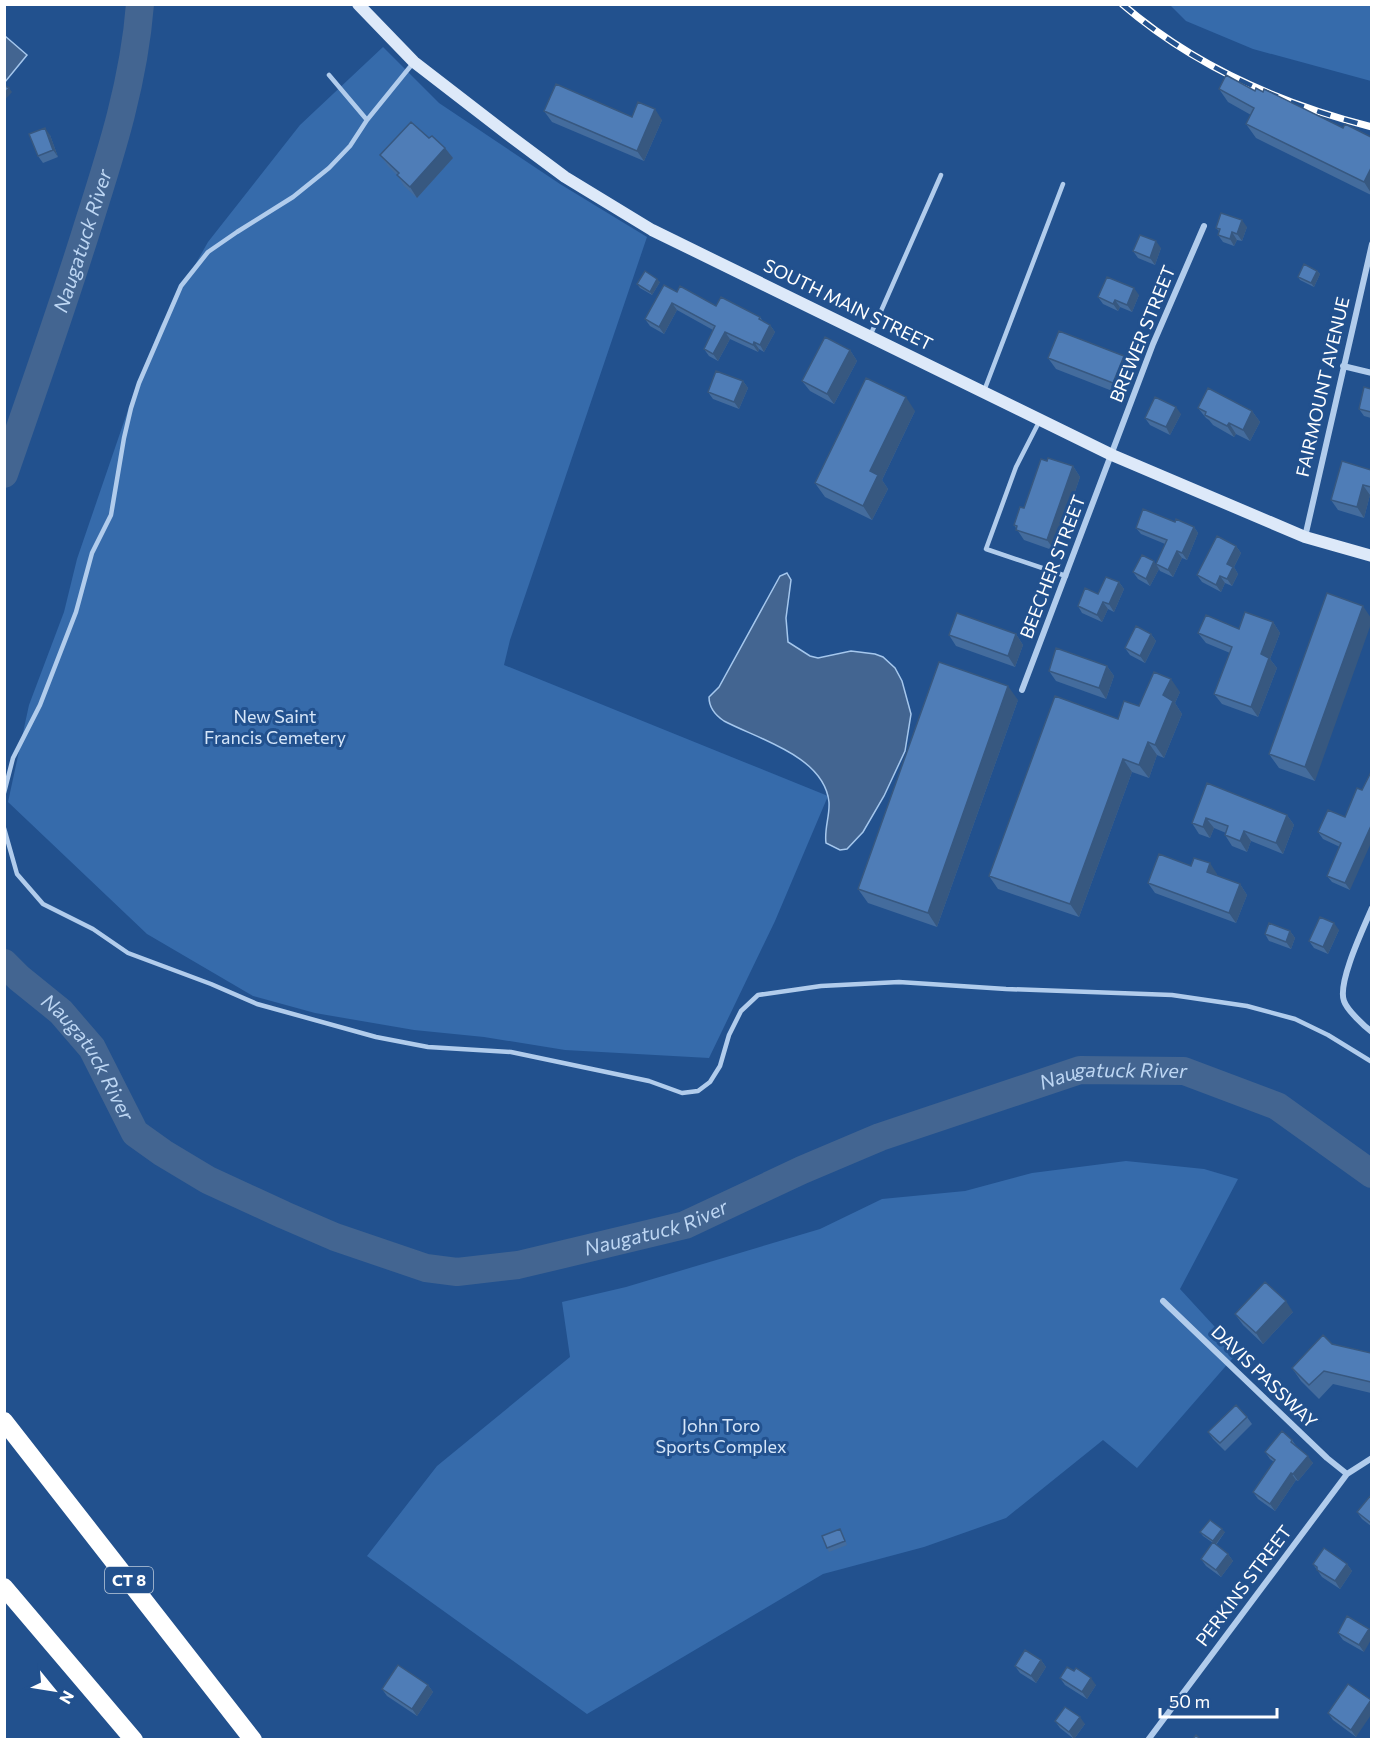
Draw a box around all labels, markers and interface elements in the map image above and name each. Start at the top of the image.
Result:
water label: Naugatuck River [48,165,116,315]
street label: SOUTH MAIN STREET [760,254,937,355]
street label: BREWER STREET [1105,262,1180,405]
street label: FAIRMOUNT AVENUE [1291,295,1353,479]
street label: BEECHER STREET [1015,492,1090,641]
park label: New Saint Francis Cemetery [204,705,346,748]
water label: Naugatuck River [37,988,140,1125]
water label: Naugatuck River [1036,1057,1188,1094]
water label: Naugatuck River [582,1193,732,1260]
street label: DAVIS PASSWAY [1207,1320,1322,1432]
park label: John Toro Sports Complex [655,1414,787,1457]
street label: PERKINS STREET [1191,1521,1296,1650]
road number: CT 8 [105,1567,153,1593]
north arrow [24,1660,84,1720]
scale bar [1160,1681,1277,1719]
text: N [56,1688,79,1708]
text: 50 m [1169,1690,1210,1712]

